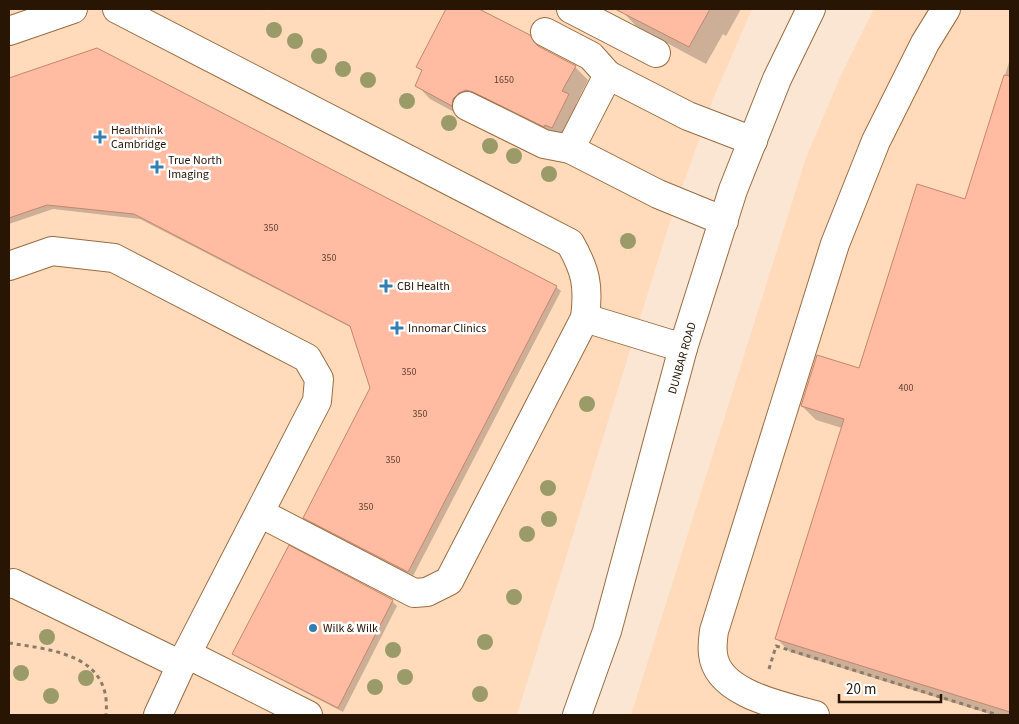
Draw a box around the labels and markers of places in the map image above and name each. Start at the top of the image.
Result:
place label: Healthlink Cambridge [111,122,166,153]
marker: Healthlink Cambridge [93,130,107,144]
place label: True North Imaging [168,152,222,183]
marker: True North Imaging [150,160,164,174]
place label: CBI Health [397,278,450,295]
marker: CBI Health [379,279,393,293]
place label: Innomar Clinics [408,320,486,337]
marker: Innomar Clinics [390,321,404,335]
place label: Wilk & Wilk [323,620,378,637]
marker: Wilk & Wilk [307,622,319,634]

